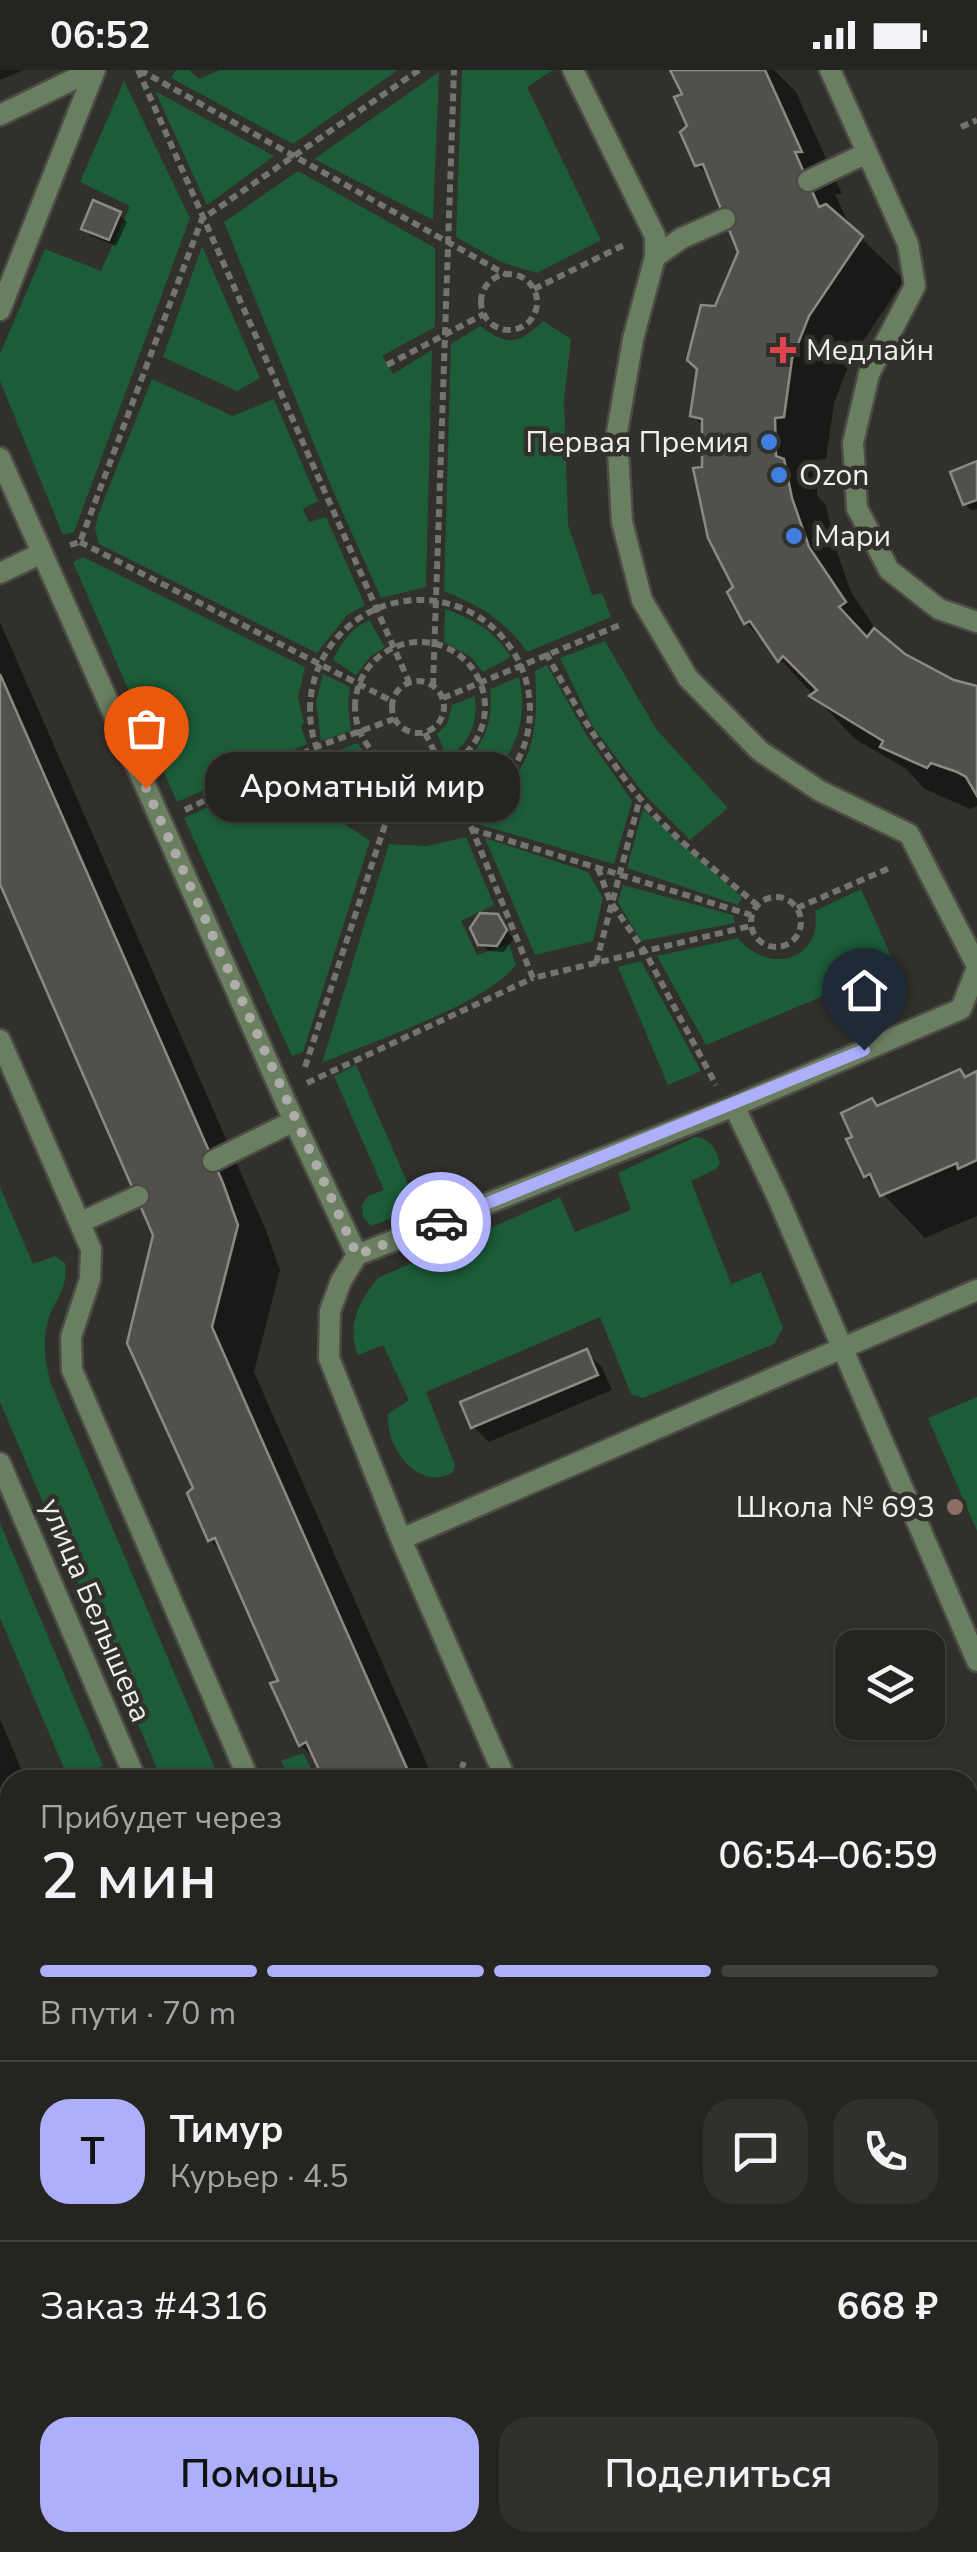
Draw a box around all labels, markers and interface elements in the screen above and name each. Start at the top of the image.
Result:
text: 06:52 [50,10,151,61]
place label: Медлайн [806,330,934,371]
marker: Медлайн [770,337,796,363]
place label: Первая Премия [526,422,749,463]
marker: Первая Премия [758,431,780,453]
place label: Ozon [799,455,869,496]
marker: Ozon [768,464,790,486]
place label: Мари [814,516,891,557]
marker: Мари [783,525,805,547]
pin [104,686,189,789]
icon: bag [119,701,174,756]
callout: Ароматный мир [206,753,521,823]
text: Ароматный мир [240,765,485,808]
pin [822,948,907,1051]
icon: home [837,963,892,1018]
courier [391,1172,491,1272]
icon: car [414,1195,469,1250]
place label: Школа № 693 [736,1487,935,1528]
street label: улица Белышева [30,1492,161,1728]
marker: Школа № 693 [944,1496,966,1518]
map controls [835,1630,945,1740]
button: layers [835,1630,945,1740]
text: Прибудет через [40,1796,282,1839]
text: 06:54–06:59 [719,1830,938,1881]
text: 2 мин [40,1832,217,1921]
text: В пути · 70 m [40,1992,236,2035]
button: chat [703,2099,808,2204]
button: phone [833,2099,938,2204]
text: Тимур [170,2104,283,2155]
text: Т [81,2126,104,2177]
text: Курьер · 4.5 [170,2155,348,2198]
text: Заказ #4316 [40,2281,268,2332]
text: 668 ₽ [837,2281,938,2332]
button: Помощь [40,2417,479,2532]
button: Поделиться [499,2417,938,2532]

